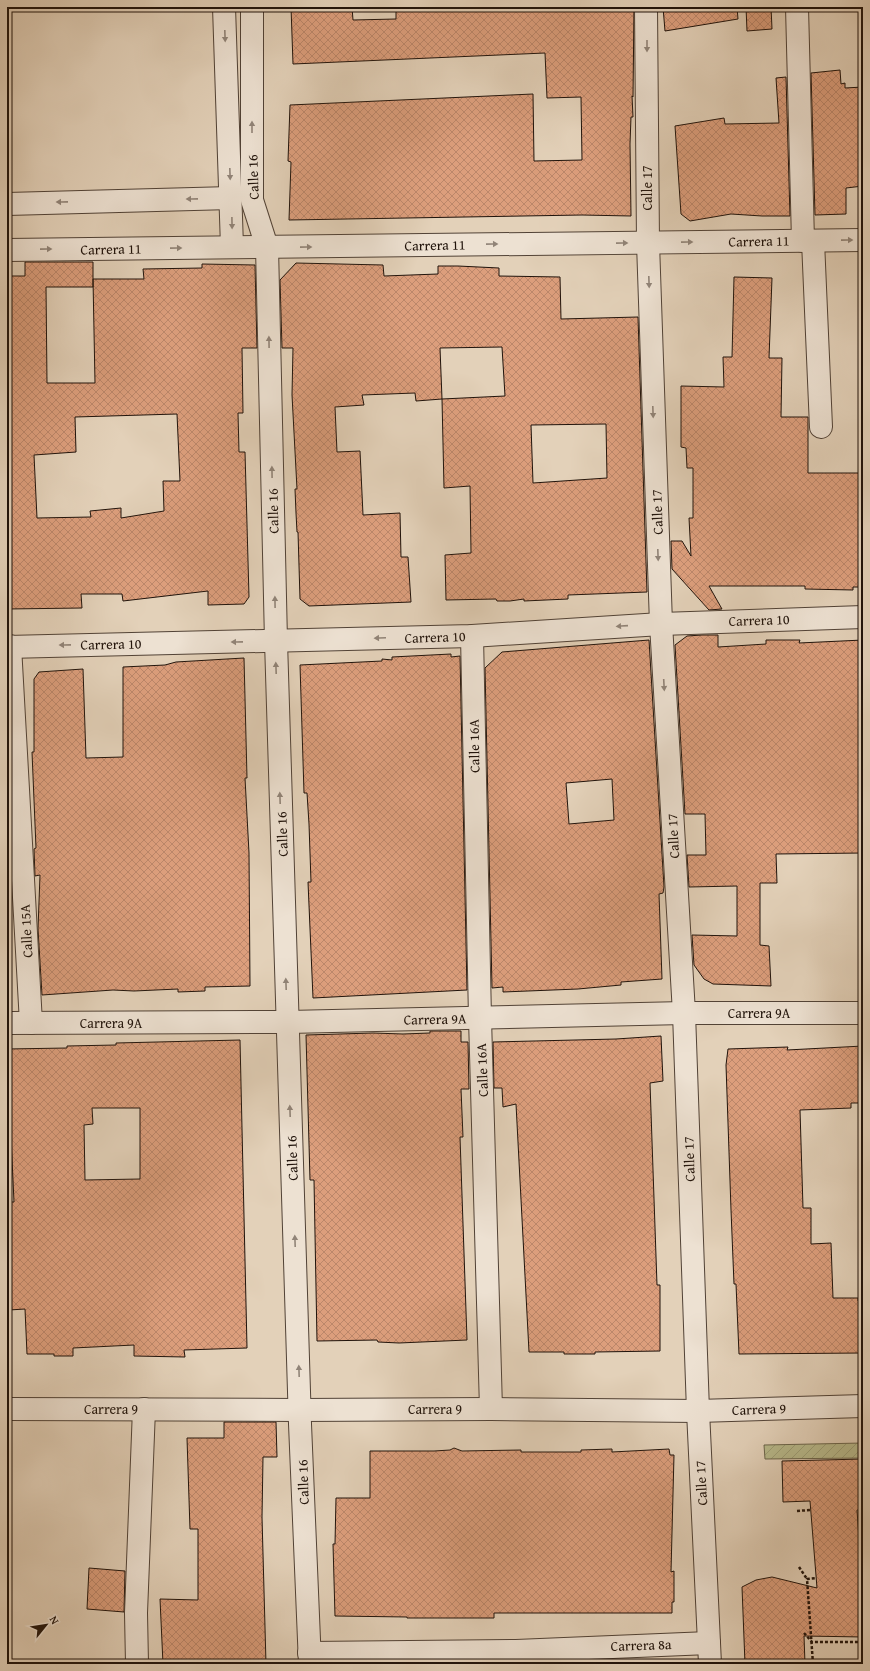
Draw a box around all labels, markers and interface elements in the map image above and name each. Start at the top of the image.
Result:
one-way arrow [222,30,229,42]
one-way arrow [644,40,650,53]
one-way arrow [249,120,255,133]
street label: Calle 16 [242,154,264,200]
street label: Calle 17 [637,165,657,211]
one-way arrow [227,168,234,180]
one-way arrow [185,196,198,202]
one-way arrow [56,199,68,206]
one-way arrow [229,217,235,230]
street label: Carrera 11 [728,230,790,252]
street label: Carrera 11 [404,234,466,256]
one-way arrow [841,237,854,243]
street label: Carrera 11 [80,238,142,260]
one-way arrow [681,239,694,245]
one-way arrow [616,240,629,246]
one-way arrow [486,241,499,247]
one-way arrow [300,244,313,250]
one-way arrow [170,245,183,251]
one-way arrow [40,246,53,252]
one-way arrow [646,276,652,289]
one-way arrow [266,336,273,348]
one-way arrow [650,406,657,418]
one-way arrow [269,465,275,478]
street label: Calle 16 [263,488,283,534]
street label: Calle 17 [646,489,668,535]
one-way arrow [655,549,662,561]
one-way arrow [272,595,278,608]
street label: Carrera 10 [728,609,790,631]
one-way arrow [616,623,628,630]
street label: Carrera 10 [404,626,466,648]
street label: Carrera 10 [80,633,142,655]
one-way arrow [373,635,386,641]
one-way arrow [230,639,243,645]
one-way arrow [58,642,71,648]
one-way arrow [273,662,280,674]
one-way arrow [661,679,668,691]
street label: Calle 16A [464,718,484,773]
one-way arrow [277,792,284,804]
street label: Calle 16 [271,811,293,857]
street label: Calle 17 [662,813,684,859]
street label: Calle 15A [15,903,37,958]
one-way arrow [283,977,290,990]
street label: Carrera 9A [728,1003,791,1023]
street label: Carrera 9A [403,1008,467,1030]
street label: Carrera 9A [80,1013,143,1033]
street label: Calle 16A [471,1042,493,1097]
one-way arrow [287,1105,294,1117]
street label: Calle 16 [281,1135,303,1181]
street label: Calle 17 [678,1136,700,1182]
one-way arrow [291,1235,298,1247]
one-way arrow [295,1365,302,1377]
street label: Carrera 9 [732,1398,787,1420]
street label: Carrera 9 [84,1399,138,1419]
street label: Carrera 9 [408,1399,462,1419]
street label: Calle 16 [292,1459,314,1505]
street label: Calle 17 [690,1460,712,1506]
north arrow [26,1605,66,1645]
text: N [46,1613,64,1628]
street label: Carrera 8a [610,1634,672,1656]

